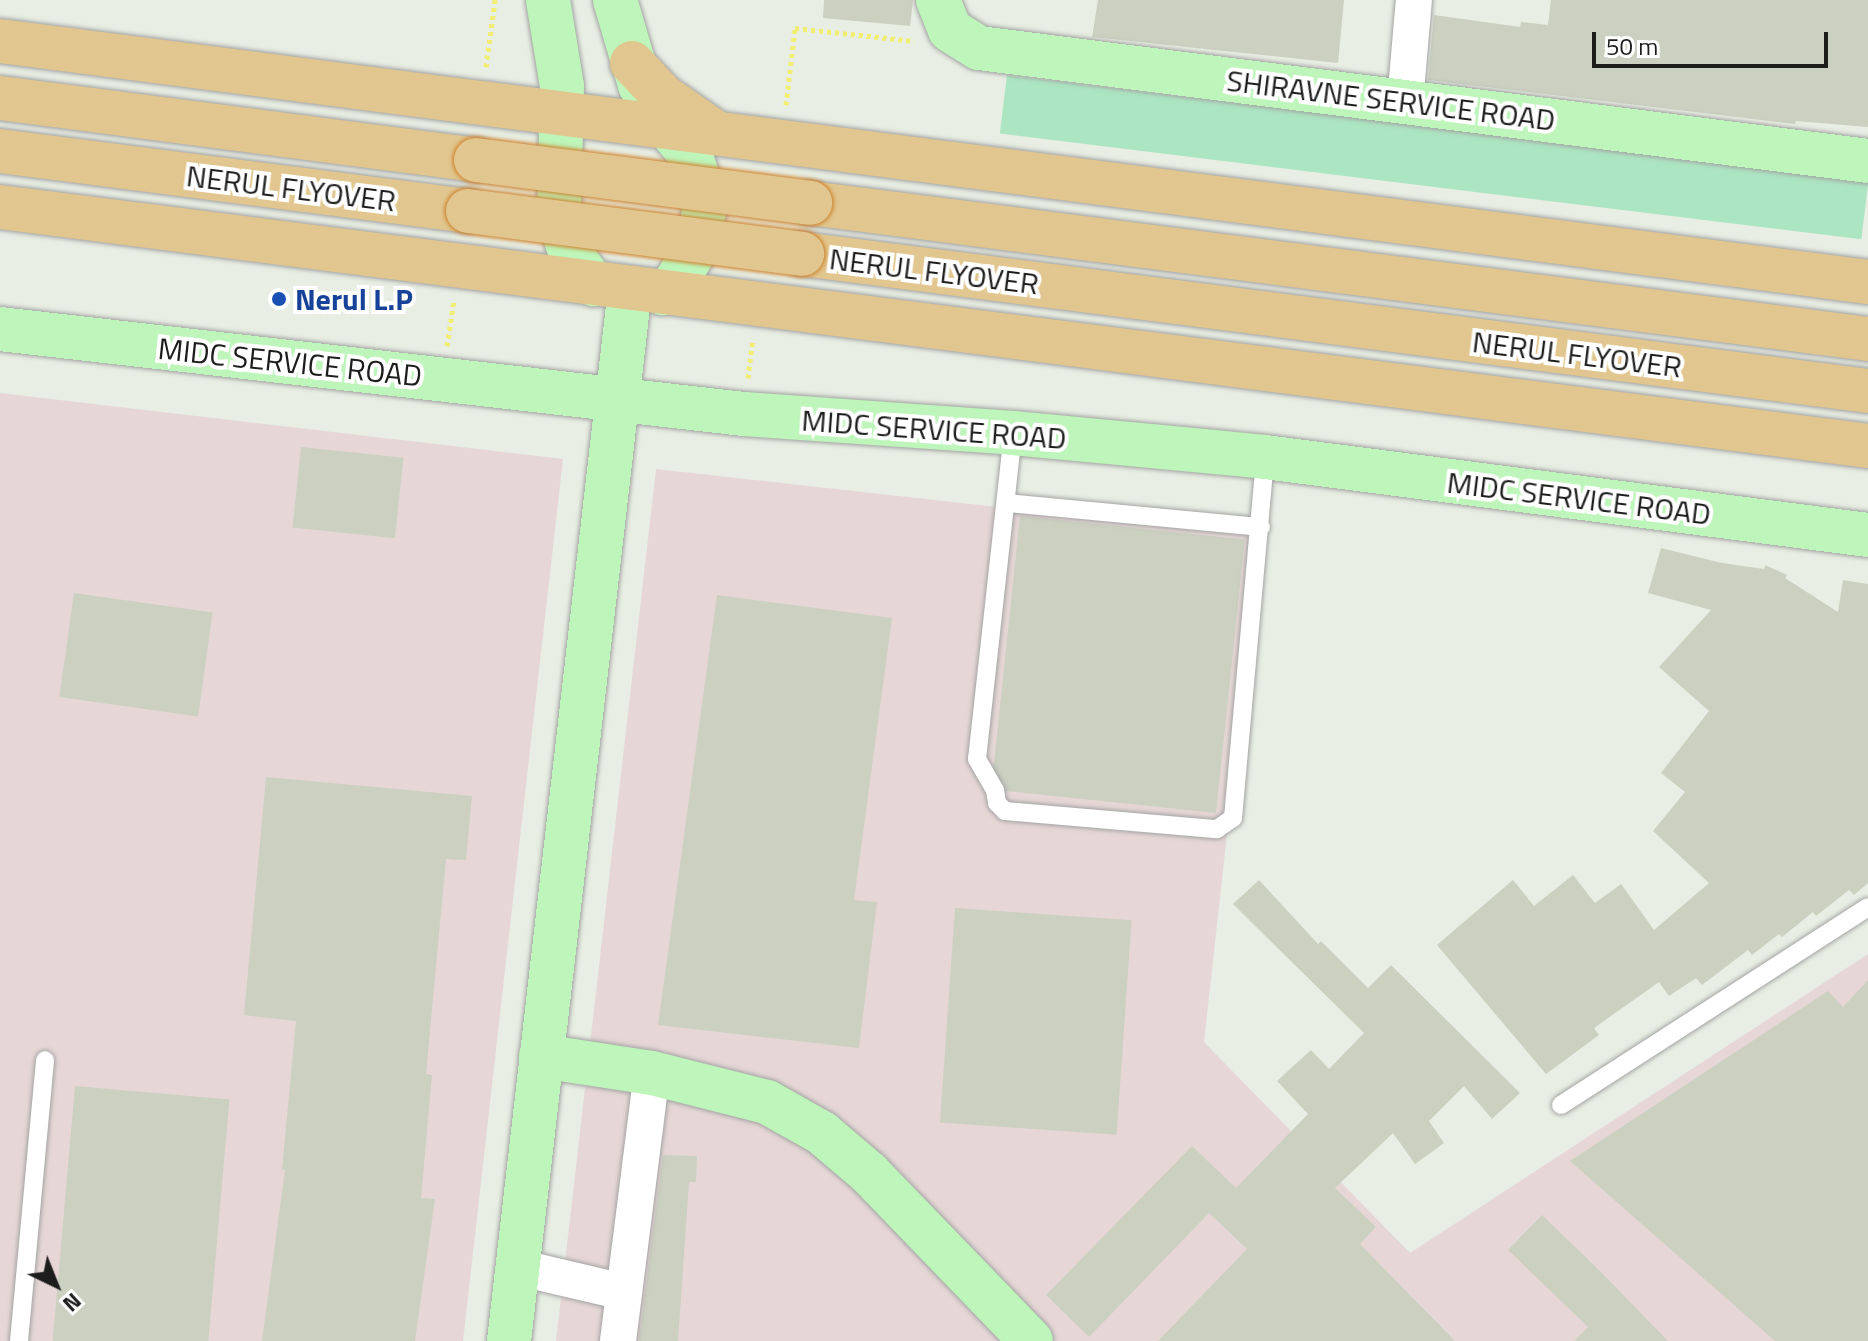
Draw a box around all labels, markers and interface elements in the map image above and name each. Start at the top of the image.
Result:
scale bar [1596,16,1832,66]
text: 50 m [1606,28,1658,64]
street label: SHIRAVNE SERVICE ROAD [1225,62,1557,138]
street label: NERUL FLYOVER [184,157,398,219]
street label: NERUL FLYOVER [827,240,1041,302]
place label: Nerul L.P [295,281,413,317]
marker: Nerul L.P [270,290,288,308]
street label: NERUL FLYOVER [1470,323,1684,385]
street label: MIDC SERVICE ROAD [156,330,424,394]
street label: MIDC SERVICE ROAD [800,402,1068,456]
street label: MIDC SERVICE ROAD [1445,464,1713,532]
north arrow [16,1245,96,1325]
text: N [55,1285,90,1320]

